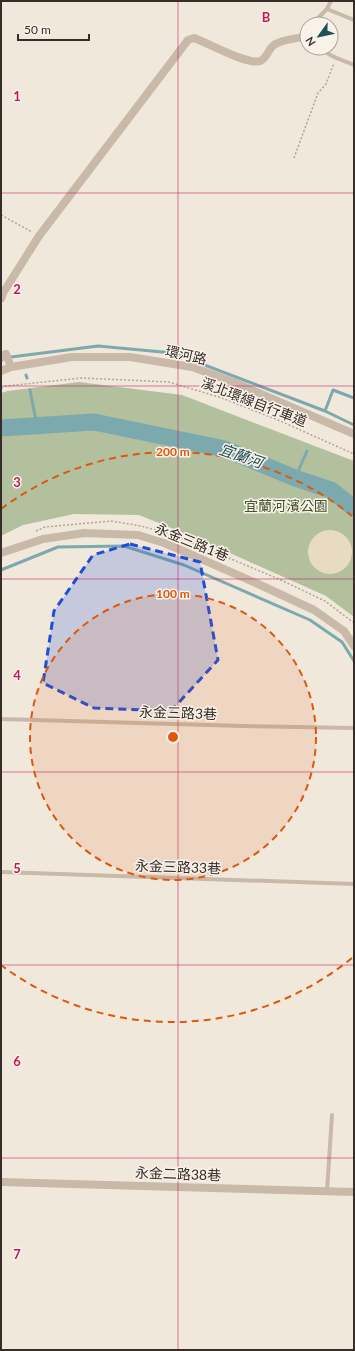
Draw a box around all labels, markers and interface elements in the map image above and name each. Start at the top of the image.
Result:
text: B [262,9,271,25]
scale bar [18,16,89,42]
north arrow [299,16,339,56]
text: 50 m [24,22,51,37]
text: N [302,35,318,49]
text: 1 [13,88,21,104]
text: 2 [13,281,21,297]
street label: 環河路 [164,342,208,368]
street label: 溪北環線自行車道 [199,374,310,430]
water label: 宜蘭河 [217,439,268,472]
text: 200 m [156,444,190,459]
text: 3 [13,474,21,490]
park label: 宜蘭河濱公園 [244,497,328,514]
street label: 永金三路1巷 [153,519,232,564]
text: 100 m [156,586,190,601]
text: 4 [13,667,21,683]
street label: 永金三路3巷 [139,703,217,722]
centre of rings [166,730,180,744]
street label: 永金三路33巷 [135,857,221,877]
text: 5 [13,860,21,876]
text: 6 [13,1053,21,1069]
street label: 永金二路38巷 [135,1164,221,1184]
text: 7 [13,1246,21,1262]

